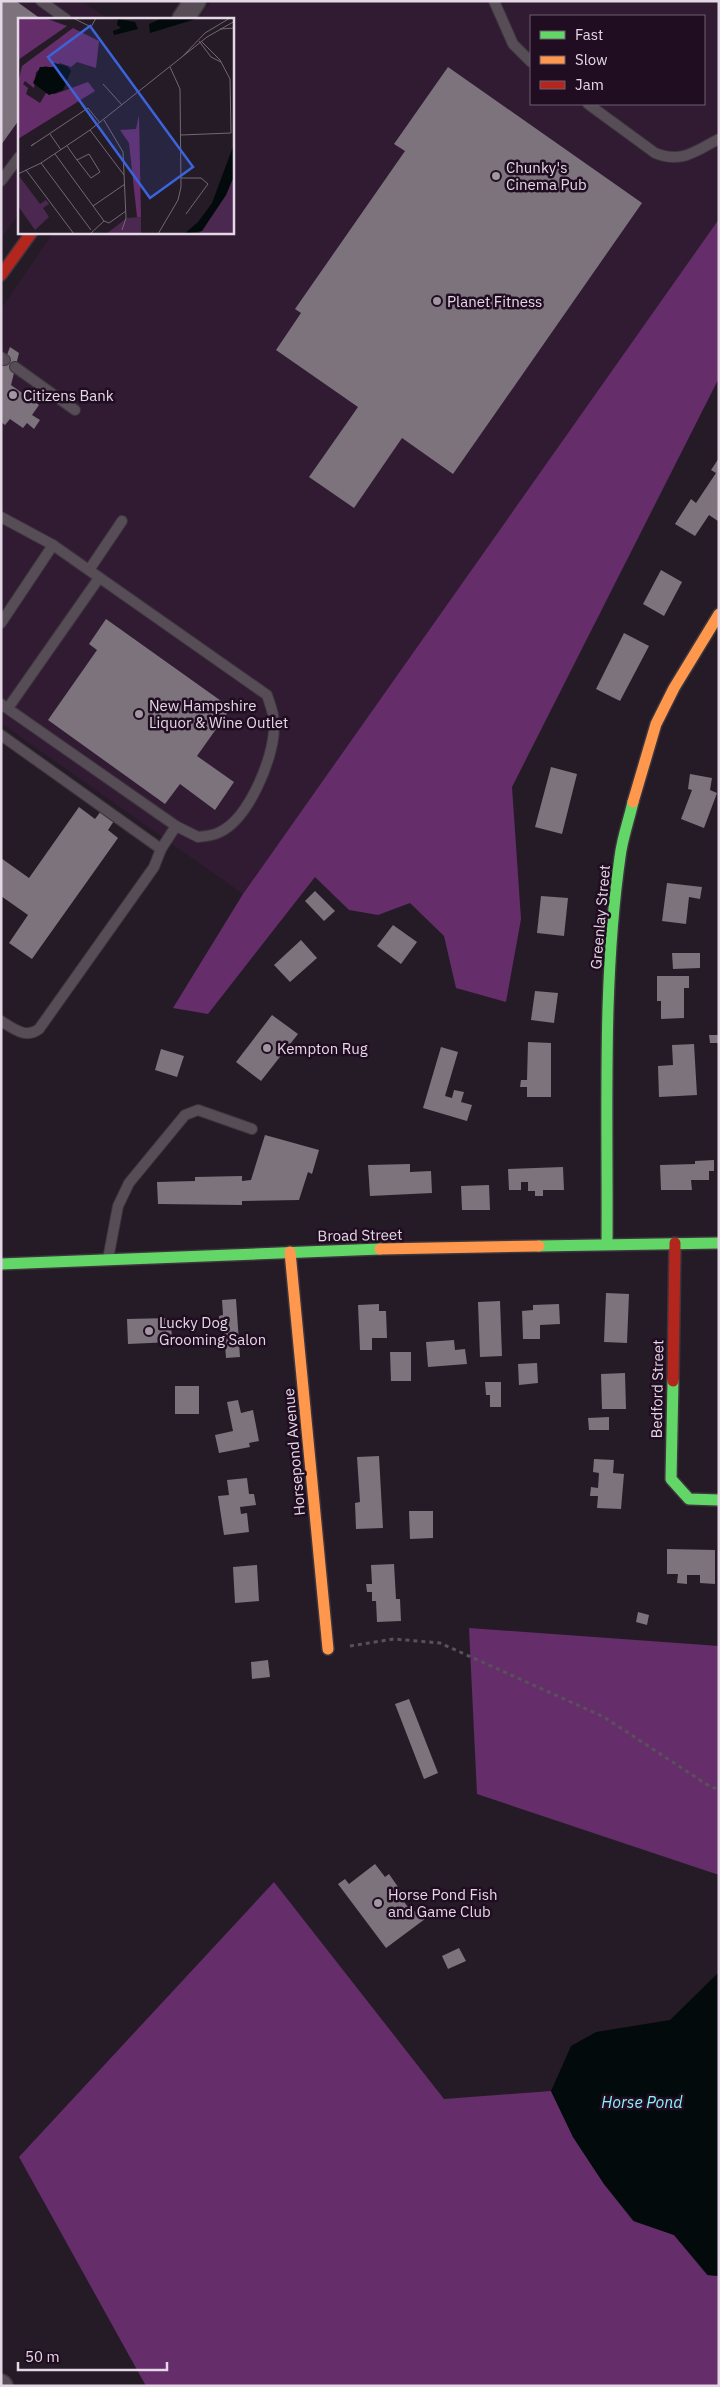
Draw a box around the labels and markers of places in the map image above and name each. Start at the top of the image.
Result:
place label: Chunky's Cinema Pub [506,158,587,194]
marker: Chunky's Cinema Pub [490,170,502,182]
place label: Planet Fitness [447,292,542,311]
marker: Planet Fitness [431,295,443,307]
place label: Citizens Bank [23,386,114,405]
marker: Citizens Bank [7,389,19,401]
place label: New Hampshire Liquor & Wine Outlet [149,696,288,732]
marker: New Hampshire Liquor & Wine Outlet [133,708,145,720]
place label: Kempton Rug [277,1039,368,1058]
marker: Kempton Rug [261,1042,273,1054]
place label: Lucky Dog Grooming Salon [159,1313,266,1349]
marker: Lucky Dog Grooming Salon [143,1325,155,1337]
place label: Horse Pond Fish and Game Club [388,1885,498,1921]
marker: Horse Pond Fish and Game Club [372,1897,384,1909]

